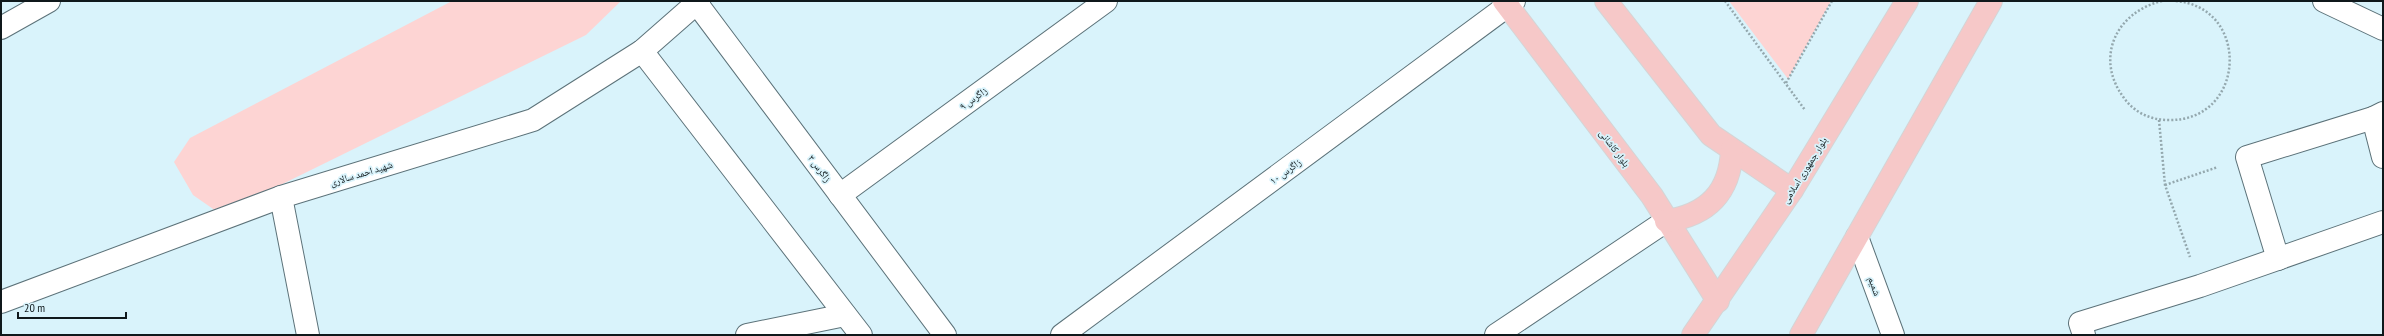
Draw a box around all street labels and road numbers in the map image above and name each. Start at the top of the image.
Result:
street label: زاگرس ۹ [957,84,990,113]
street label: بلوار کاشانی [1596,127,1633,170]
street label: بلوار جمهوری اسلامی [1779,134,1830,206]
street label: زاگرس ۲ [805,152,834,185]
street label: زاگرس ۱۰ [1267,156,1304,187]
street label: شهید احمد سالاری [328,158,394,189]
street label: شمیم [1864,275,1884,298]

